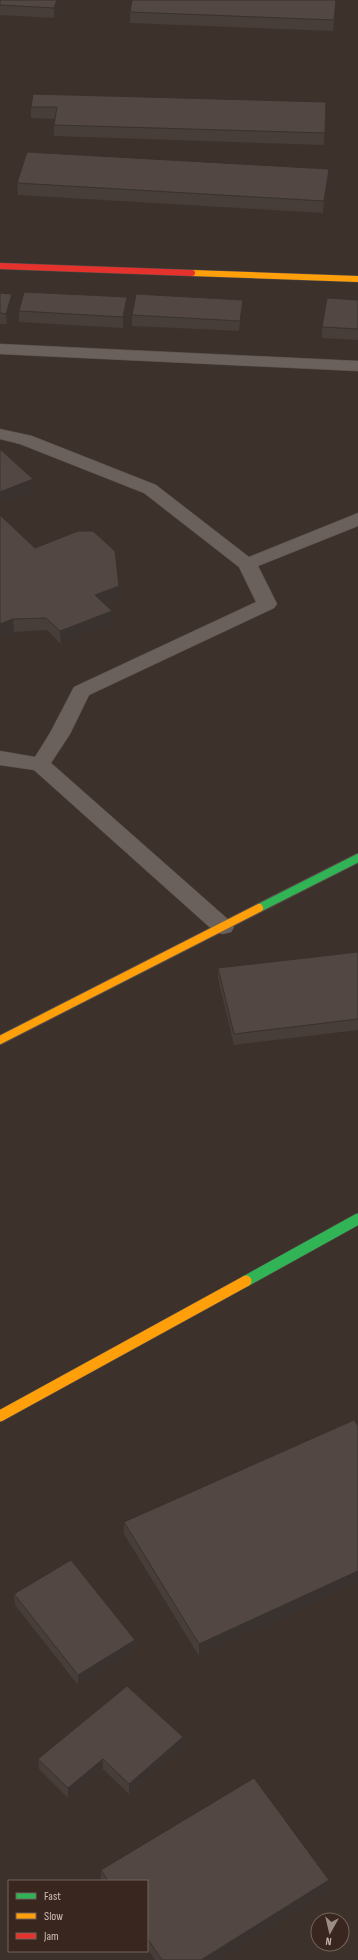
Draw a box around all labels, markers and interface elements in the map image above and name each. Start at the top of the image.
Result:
legend [8,1880,148,1952]
text: Fast [44,1889,61,1904]
text: Slow [44,1909,63,1924]
north arrow [310,1912,350,1952]
text: Jam [43,1929,59,1944]
text: N [325,1935,332,1948]

